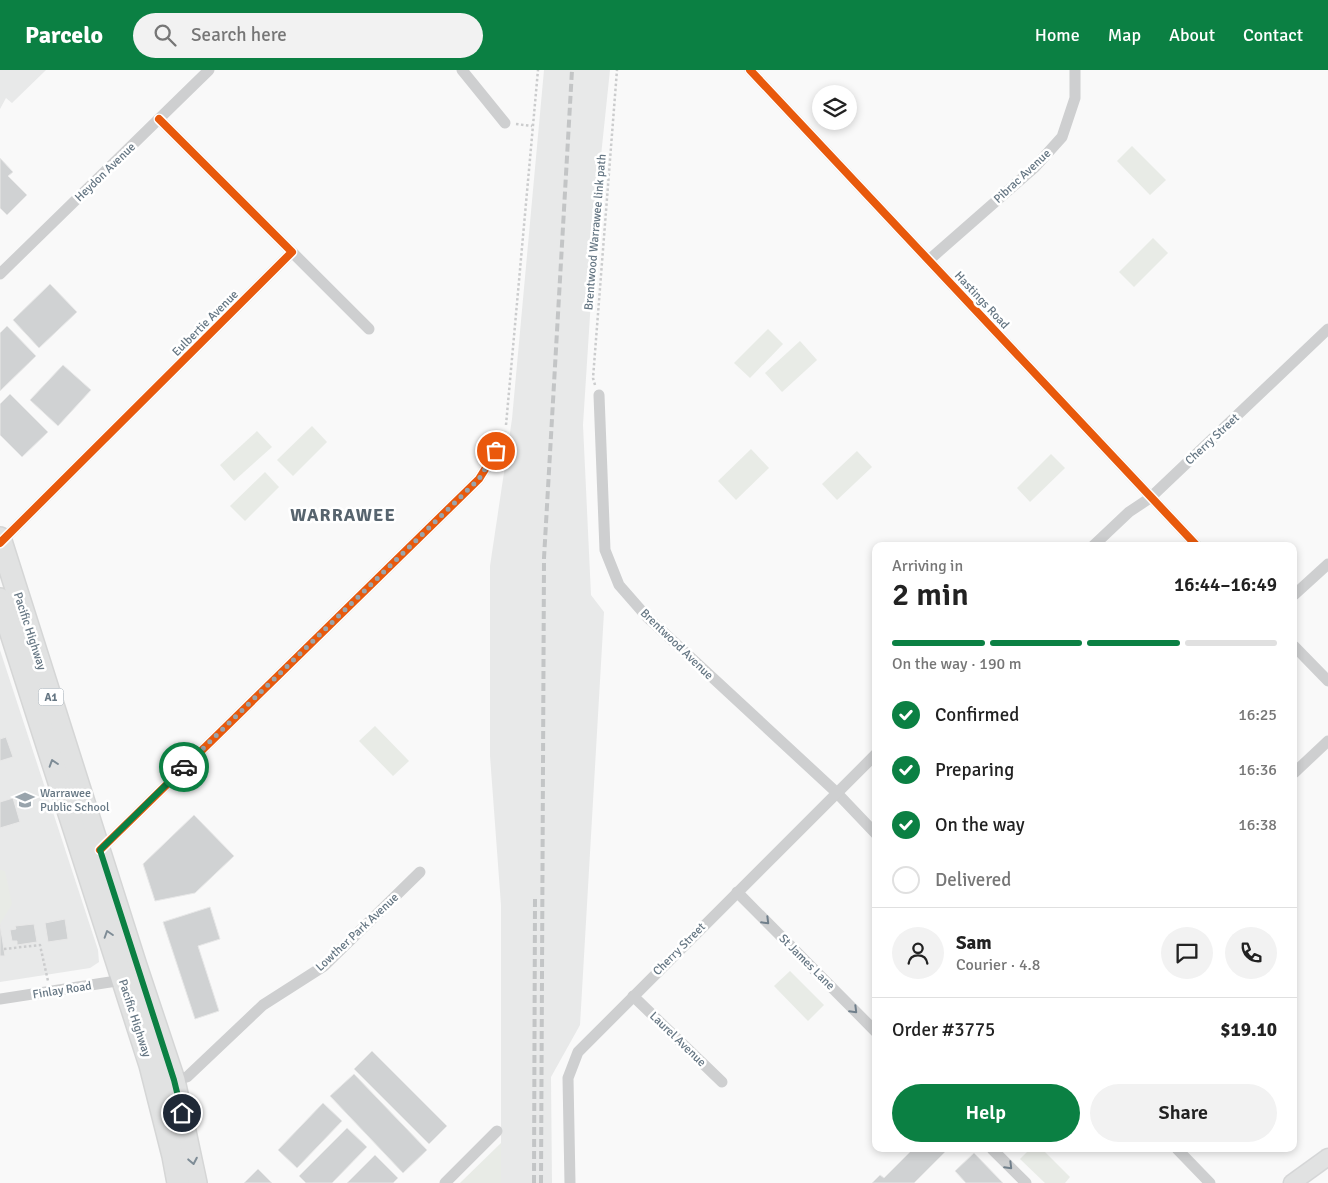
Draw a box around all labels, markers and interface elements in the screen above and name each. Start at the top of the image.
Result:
search box [133,13,483,58]
text: Parcelo [25,20,103,50]
icon: search [151,21,179,49]
text: Search here [191,23,287,47]
text: Home [1035,24,1080,46]
text: Map [1108,24,1141,46]
text: About [1169,24,1215,46]
text: Contact [1243,24,1303,46]
map controls [812,85,857,130]
button: layers [812,85,857,130]
street label: Heydon Avenue [72,140,139,205]
street label: Pibrac Avenue [991,146,1054,207]
street label: Brentwood Warrawee link path [581,153,610,311]
street label: Hastings Road [951,268,1012,332]
street label: Eulbertie Avenue [169,287,242,360]
street label: Cherry Street [1182,411,1242,468]
pin [475,430,517,472]
icon: bag [482,437,510,465]
district label: WARRAWEE [290,504,396,526]
text: Arriving in [892,556,963,576]
text: 16:44–16:49 [1174,573,1277,597]
text: 2 min [892,575,969,614]
street label: Pacific Highway [10,590,49,672]
street label: Brentwood Avenue [637,606,716,683]
text: On the way · 190 m [892,654,1022,674]
road number: A1 [38,688,64,706]
icon: check [892,701,920,729]
text: Confirmed [935,703,1019,727]
text: 16:25 [1238,705,1277,725]
courier [159,742,209,792]
icon: car [170,753,198,781]
icon: check [892,756,920,784]
text: Preparing [935,758,1014,782]
one-way arrow [49,759,59,767]
text: 16:36 [1238,760,1277,780]
place label: Warrawee Public School [40,786,110,815]
school or university icon: Warrawee Public School [14,789,36,811]
icon: check [892,811,920,839]
text: On the way [935,813,1025,837]
text: 16:38 [1238,815,1277,835]
text: Delivered [935,868,1011,892]
street label: Lowther Park Avenue [313,890,402,975]
one-way arrow [760,915,769,924]
street label: Cherry Street [650,920,709,979]
button: person [892,927,944,979]
button: chat [1161,927,1213,979]
button: phone [1225,927,1277,979]
one-way arrow [104,930,114,939]
street label: St James Lane [776,931,838,993]
text: Sam [956,931,992,955]
text: Courier · 4.8 [956,955,1040,975]
street label: Pacific Highway [115,977,154,1059]
street label: Finlay Road [32,978,93,1003]
one-way arrow [848,1004,857,1013]
street label: Laurel Avenue [646,1009,709,1070]
text: Order #3775 [892,1018,995,1042]
text: $19.10 [1220,1018,1277,1042]
button: Help [892,1084,1080,1142]
button: Share [1090,1084,1277,1142]
pin [161,1092,203,1134]
icon: home [168,1099,196,1127]
one-way arrow [187,1156,197,1165]
one-way arrow [1003,1160,1012,1169]

